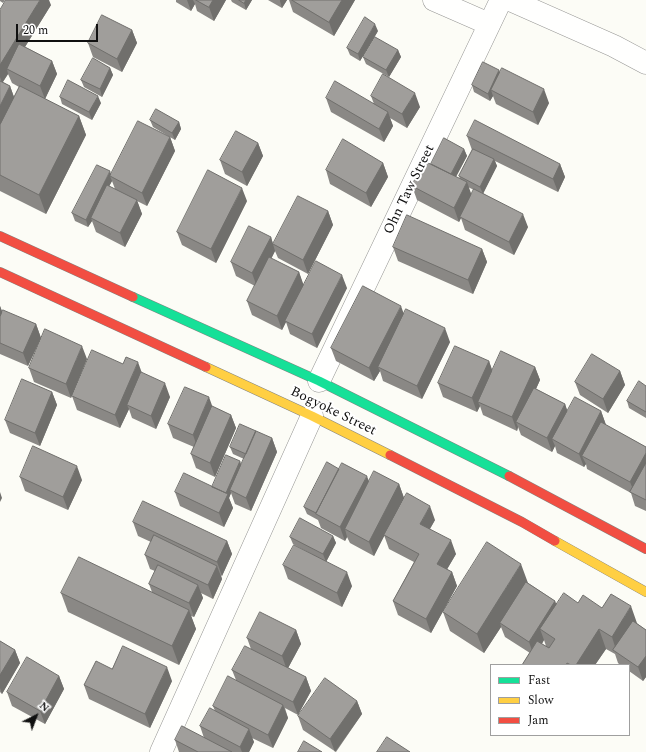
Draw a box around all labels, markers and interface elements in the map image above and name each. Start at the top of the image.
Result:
scale bar [18,16,100,42]
text: 20 m [23,21,48,40]
street label: Ohn Taw Street [381,142,439,238]
street label: Bogyoke Street [287,384,379,440]
legend [490,664,630,736]
text: Fast [528,671,550,690]
text: Slow [528,691,553,710]
north arrow [16,696,56,736]
text: N [35,697,53,716]
text: Jam [528,711,549,730]

